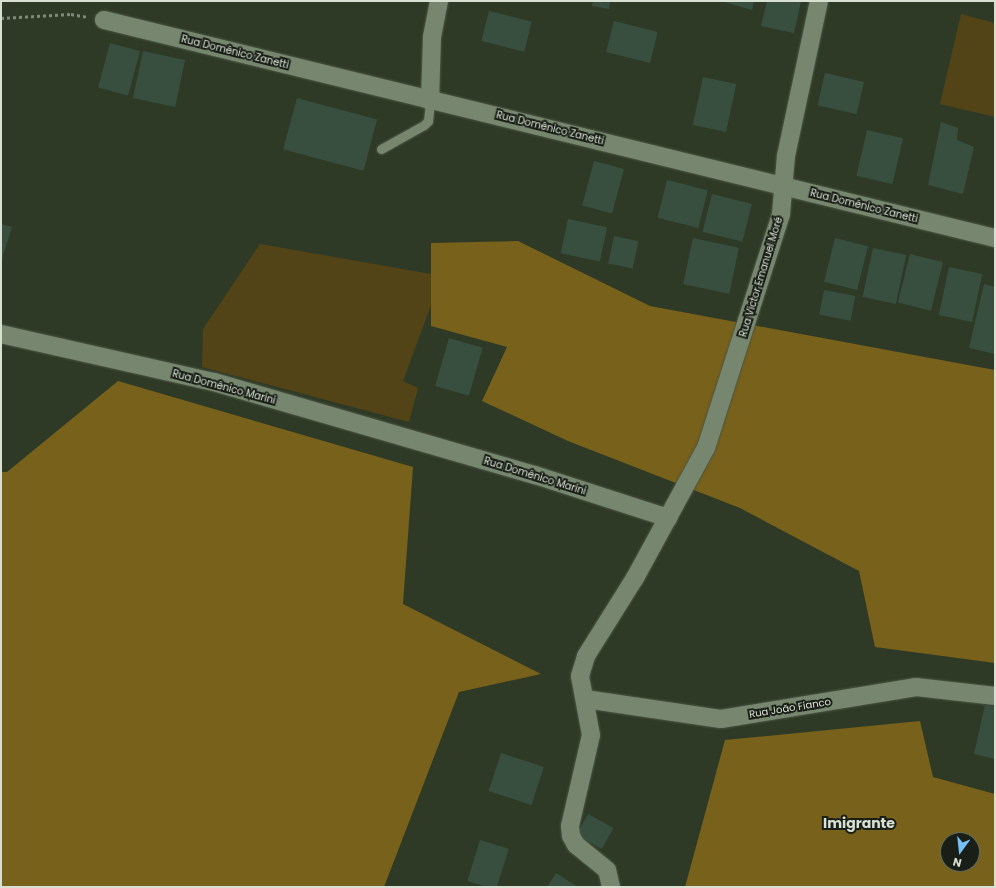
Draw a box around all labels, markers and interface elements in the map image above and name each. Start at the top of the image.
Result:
street label: Rua Domênico Zanetti [180,33,290,71]
street label: Rua Domênico Zanetti [495,109,605,147]
street label: Rua Domênico Zanetti [809,187,919,225]
street label: Rua Victor Emanuel Moré [737,216,785,338]
street label: Rua Domênico Marini [171,367,277,407]
street label: Rua Domênico Marini [482,455,588,497]
street label: Rua João Fianco [748,696,832,720]
district label: Imigrante [823,815,895,831]
north arrow [940,832,980,872]
text: N [951,854,963,871]

